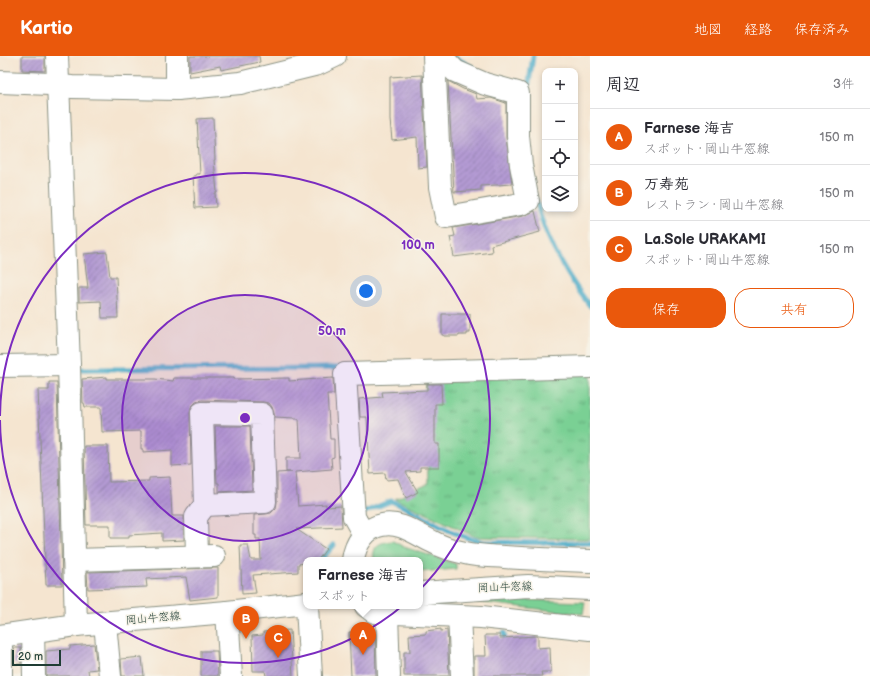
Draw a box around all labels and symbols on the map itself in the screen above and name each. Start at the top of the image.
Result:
text: 100 m [401,238,435,253]
your location [356,281,376,301]
text: 50 m [318,324,346,339]
centre of rings [238,411,252,425]
street label: 岡山牛窓線 [477,580,533,594]
pin: B [233,606,259,639]
street label: 岡山牛窓線 [125,609,181,627]
pin: A [350,622,376,655]
pin: C [265,625,291,658]
scale bar [12,648,61,667]

